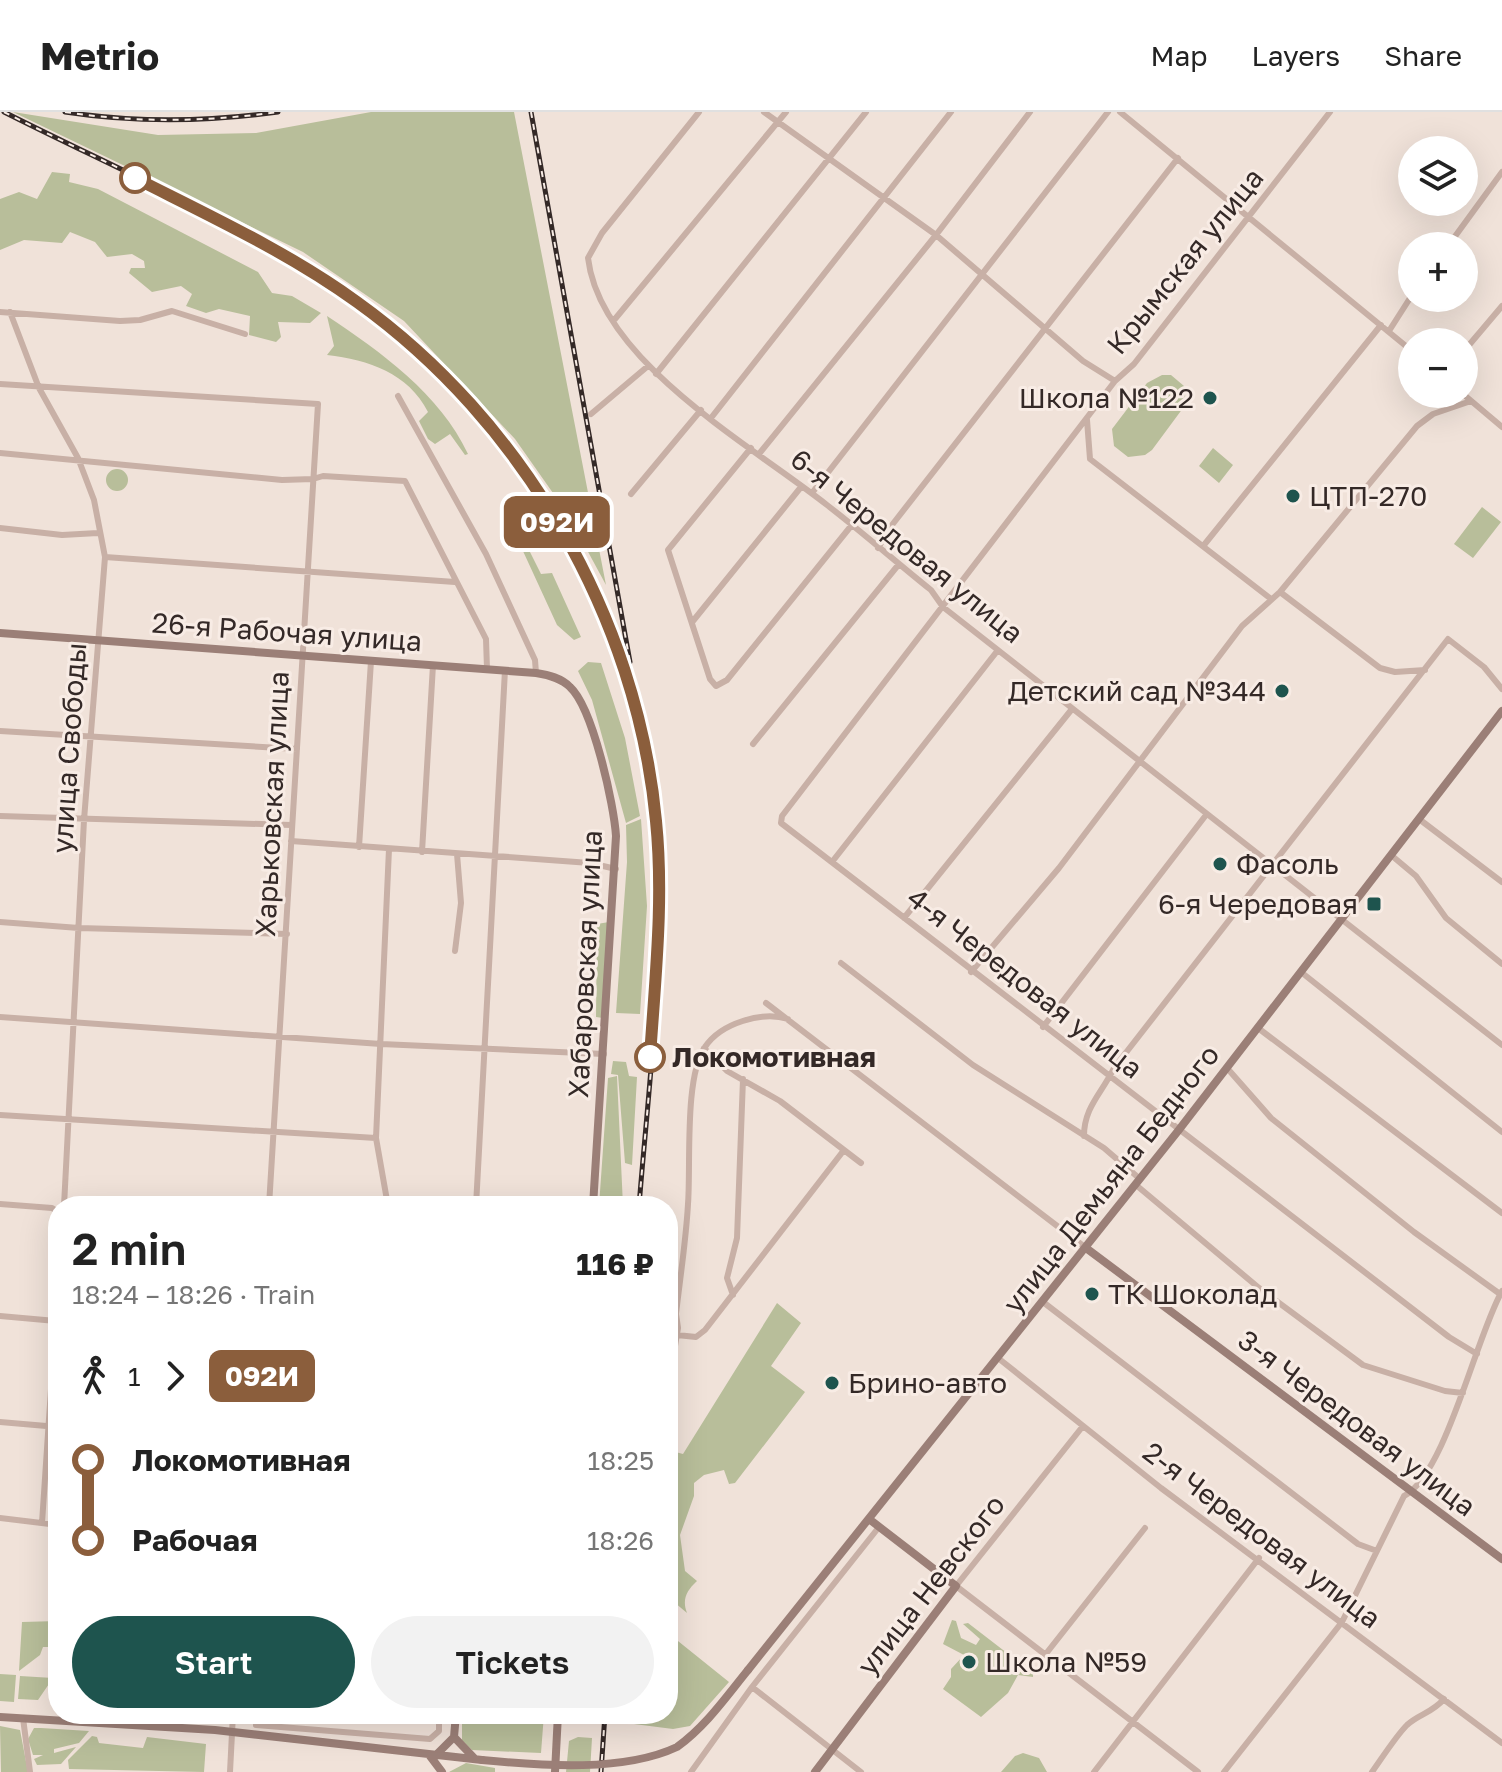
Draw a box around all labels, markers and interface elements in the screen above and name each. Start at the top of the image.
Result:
text: Metrio [40,33,159,78]
text: Map [1150,39,1208,72]
text: Layers [1252,39,1340,72]
text: Share [1384,39,1462,72]
map controls [1398,136,1478,408]
button: layers [1398,136,1478,216]
street label: Крымская улица [1100,161,1270,360]
unlabelled marker [120,163,150,193]
button: + [1398,232,1478,312]
button: − [1398,328,1478,408]
place label: Школа №122 [1019,381,1194,414]
marker: Школа №122 [1201,389,1219,407]
street label: 6-я Чередовая улица [785,442,1030,649]
place label: ЦТП-270 [1309,479,1427,512]
marker: ЦТП-270 [1284,487,1302,505]
line badge: 092И [501,496,613,548]
text: 092И [520,505,594,538]
street label: 26-я Рабочая улица [151,606,423,657]
street label: улица Свободы [45,641,92,854]
street label: Харьковская улица [248,670,295,938]
place label: Детский сад №344 [1008,674,1266,707]
marker: Детский сад №344 [1273,682,1291,700]
street label: Хабаровская улица [561,829,608,1099]
place label: Фасоль [1236,847,1339,880]
marker: Фасоль [1211,855,1229,873]
street label: 4-я Чередовая улица [901,881,1149,1085]
place label: 6-я Чередовая [1158,887,1358,920]
marker: 6-я Чередовая [1365,895,1383,913]
street label: улица Демьяна Бедного [996,1038,1225,1319]
place label: Локомотивная [672,1040,876,1073]
marker: Локомотивная [635,1042,665,1072]
text: 2 min [72,1222,186,1275]
text: 116 ₽ [576,1246,654,1282]
place label: ТК Шоколад [1108,1277,1277,1310]
text: 18:24 – 18:26 · Train [72,1279,315,1310]
marker: ТК Шоколад [1083,1285,1101,1303]
street label: 3-я Чередовая улица [1232,1323,1482,1523]
icon: walk [72,1354,116,1398]
icon: forward [153,1354,197,1398]
text: 092И [225,1359,299,1392]
text: 1 [128,1361,141,1392]
place label: Брино-авто [848,1366,1007,1399]
marker: Брино-авто [823,1374,841,1392]
street label: 2-я Чередовая улица [1137,1435,1387,1635]
text: Локомотивная [132,1442,351,1478]
text: 18:25 [588,1445,654,1476]
street label: улица Невского [850,1488,1011,1681]
text: Рабочая [132,1522,257,1558]
text: 18:26 [587,1525,654,1556]
button: Start [72,1616,355,1708]
button: Tickets [371,1616,654,1708]
place label: Школа №59 [985,1645,1147,1678]
marker: Школа №59 [960,1653,978,1671]

